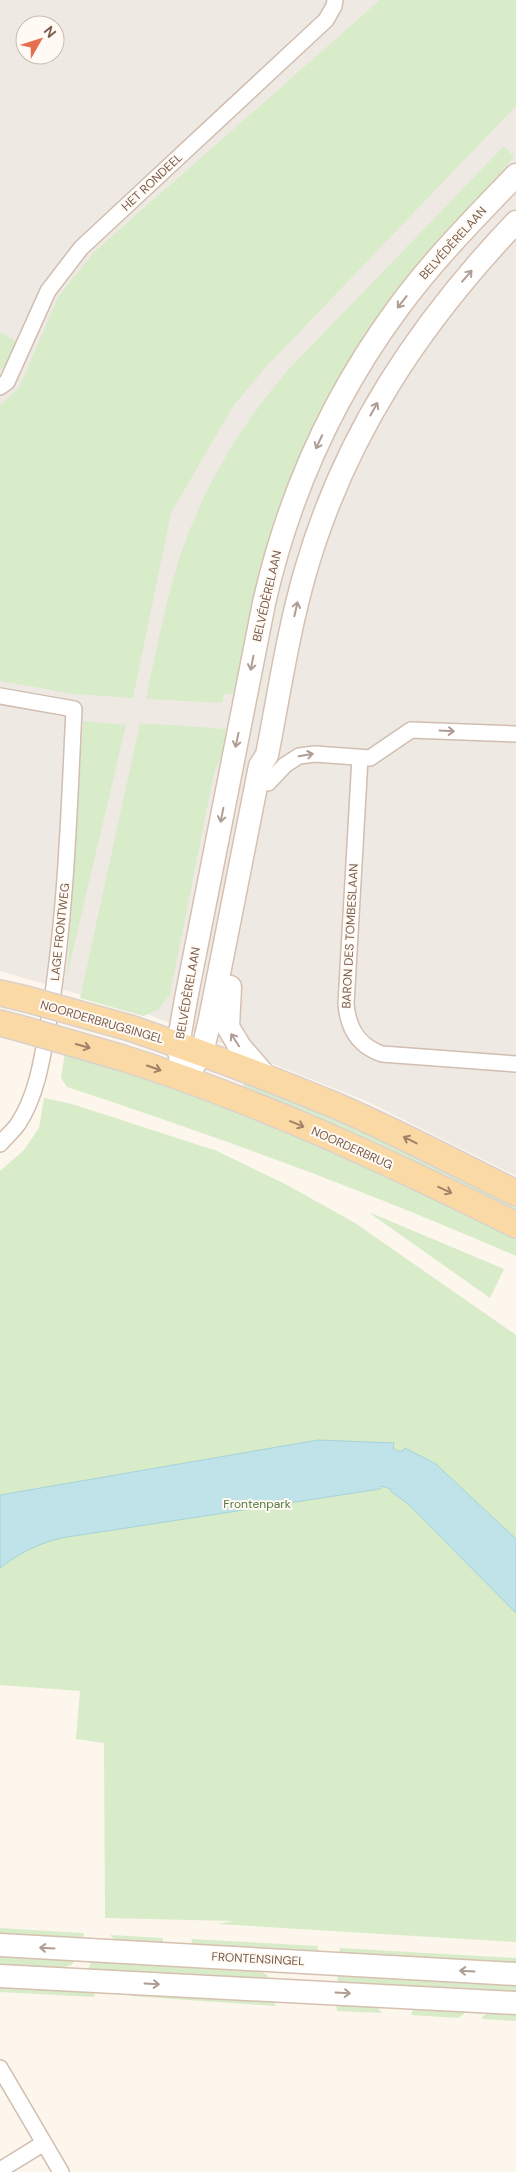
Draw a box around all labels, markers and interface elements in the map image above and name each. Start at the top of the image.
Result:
north arrow [15,15,65,65]
text: N [40,22,60,41]
street label: HET RONDEEL [118,150,186,214]
street label: BELVÉDÈRELAAN [416,203,490,283]
one-way arrow [461,270,473,283]
one-way arrow [397,295,407,309]
one-way arrow [370,402,379,417]
one-way arrow [314,434,324,449]
street label: BELVÉDÈRELAAN [249,549,285,643]
one-way arrow [292,601,302,617]
one-way arrow [247,655,256,671]
one-way arrow [439,726,455,735]
one-way arrow [231,732,241,748]
one-way arrow [298,750,314,760]
one-way arrow [216,807,226,823]
street label: BARON DES TOMBESLAAN [338,863,362,1009]
street label: LAGE FRONTWEG [47,882,73,982]
street label: BELVÉDÈRELAAN [172,946,204,1040]
street label: NOORDERBRUGSINGEL [38,997,166,1047]
one-way arrow [230,1033,241,1047]
one-way arrow [75,1042,91,1051]
one-way arrow [146,1063,162,1073]
one-way arrow [289,1119,304,1129]
street label: NOORDERBRUG [309,1123,395,1173]
one-way arrow [403,1135,418,1144]
one-way arrow [437,1186,452,1195]
park label: Frontenpark [223,1496,291,1512]
one-way arrow [39,1943,55,1952]
street label: FRONTENSINGEL [211,1949,305,1969]
one-way arrow [460,1966,476,1975]
one-way arrow [144,1979,160,1988]
one-way arrow [335,1988,351,1997]

